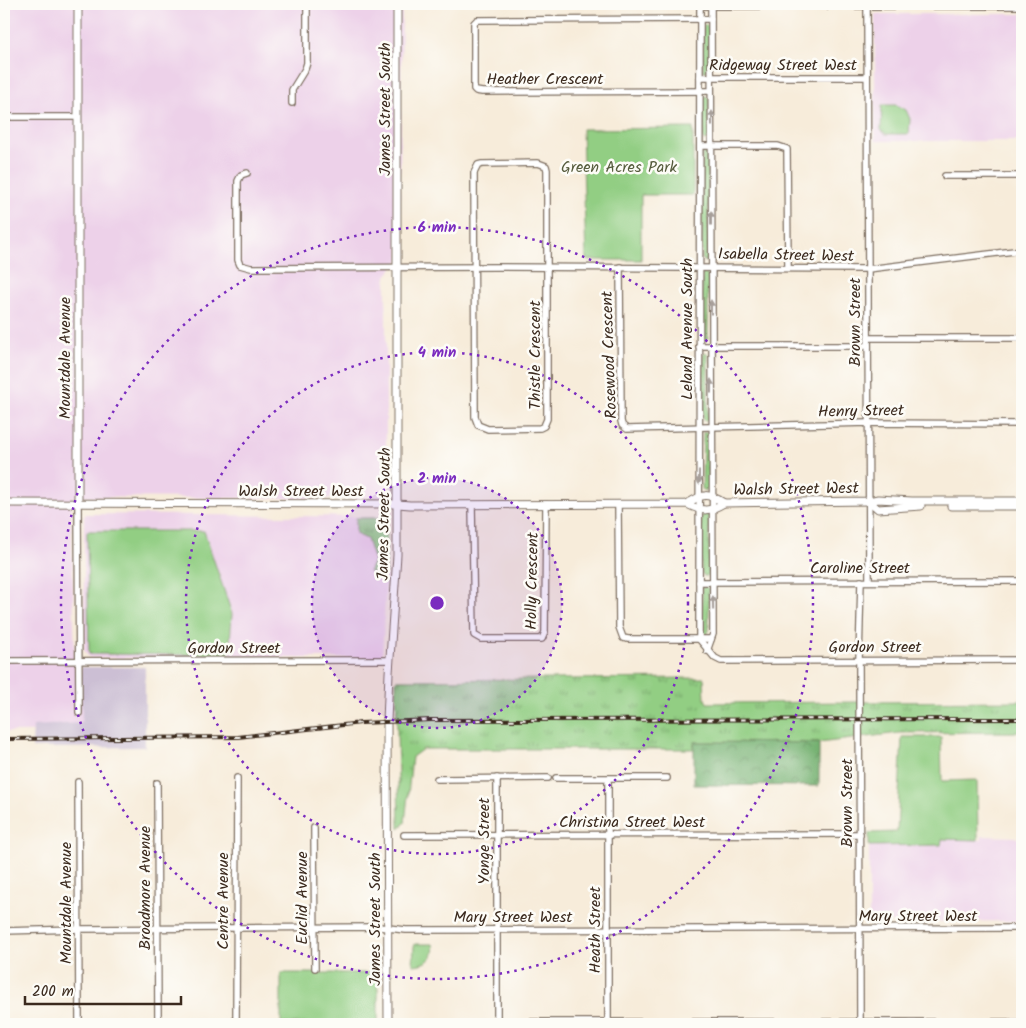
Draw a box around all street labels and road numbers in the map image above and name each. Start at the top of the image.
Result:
street label: James Street South [373,42,398,176]
street label: Ridgeway Street West [709,53,858,78]
street label: Heather Crescent [486,67,604,92]
street label: Isabella Street West [718,242,855,269]
street label: Leland Avenue South [675,258,700,400]
street label: Brown Street [843,277,868,367]
street label: Rosewood Crescent [595,290,624,419]
street label: Mountdale Avenue [53,297,78,419]
street label: Thistle Crescent [523,299,548,410]
street label: Henry Street [818,398,905,425]
street label: James Street South [371,447,398,581]
street label: Walsh Street West [733,476,860,503]
street label: Walsh Street West [238,479,365,504]
street label: Holly Crescent [519,531,546,630]
street label: Caroline Street [810,556,911,581]
street label: Gordon Street [828,635,922,660]
street label: Gordon Street [187,636,281,661]
street label: Brown Street [835,758,860,848]
street label: Yonge Street [472,797,497,884]
street label: Christina Street West [559,810,706,835]
street label: Broadmore Avenue [133,826,158,950]
street label: Mountdale Avenue [54,842,79,964]
street label: Euclid Avenue [290,851,315,945]
street label: Centre Avenue [211,852,236,950]
street label: James Street South [363,852,388,986]
street label: Heath Street [583,886,608,974]
street label: Mary Street West [858,904,978,929]
street label: Mary Street West [453,905,573,930]

